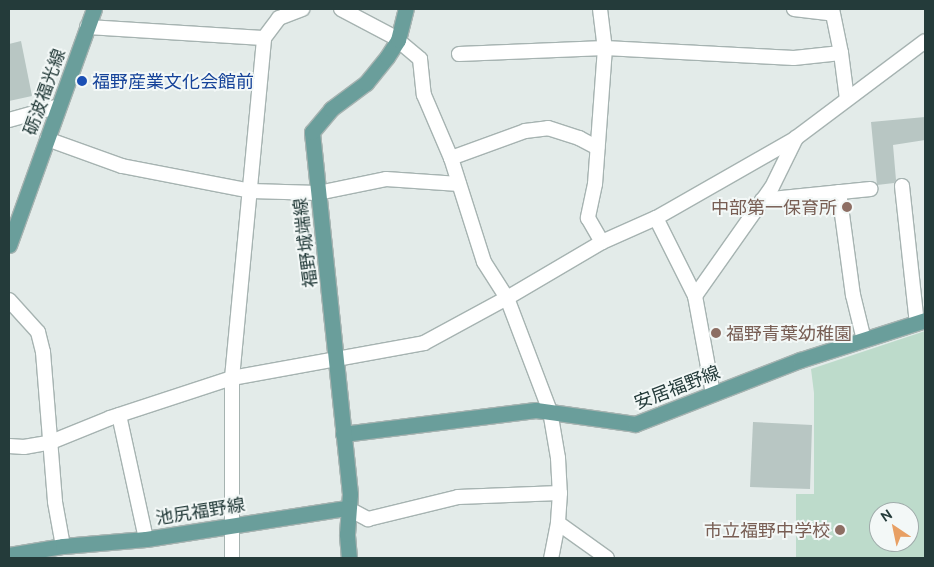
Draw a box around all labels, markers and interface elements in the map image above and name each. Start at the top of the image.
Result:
street label: 砺波福光線 [18,46,70,138]
place label: 福野産業文化会館前 [92,70,254,92]
marker: 福野産業文化会館前 [76,75,88,87]
place label: 中部第一保育所 [711,196,837,218]
street label: 福野城端線 [289,197,321,289]
marker: 中部第一保育所 [841,201,853,213]
place label: 福野青葉幼稚園 [726,322,852,344]
marker: 福野青葉幼稚園 [710,327,722,339]
street label: 安居福野線 [631,361,723,413]
street label: 池尻福野線 [154,493,246,529]
north arrow [869,502,919,552]
text: N [877,506,895,525]
place label: 市立福野中学校 [704,519,830,541]
marker: 市立福野中学校 [834,524,846,536]

